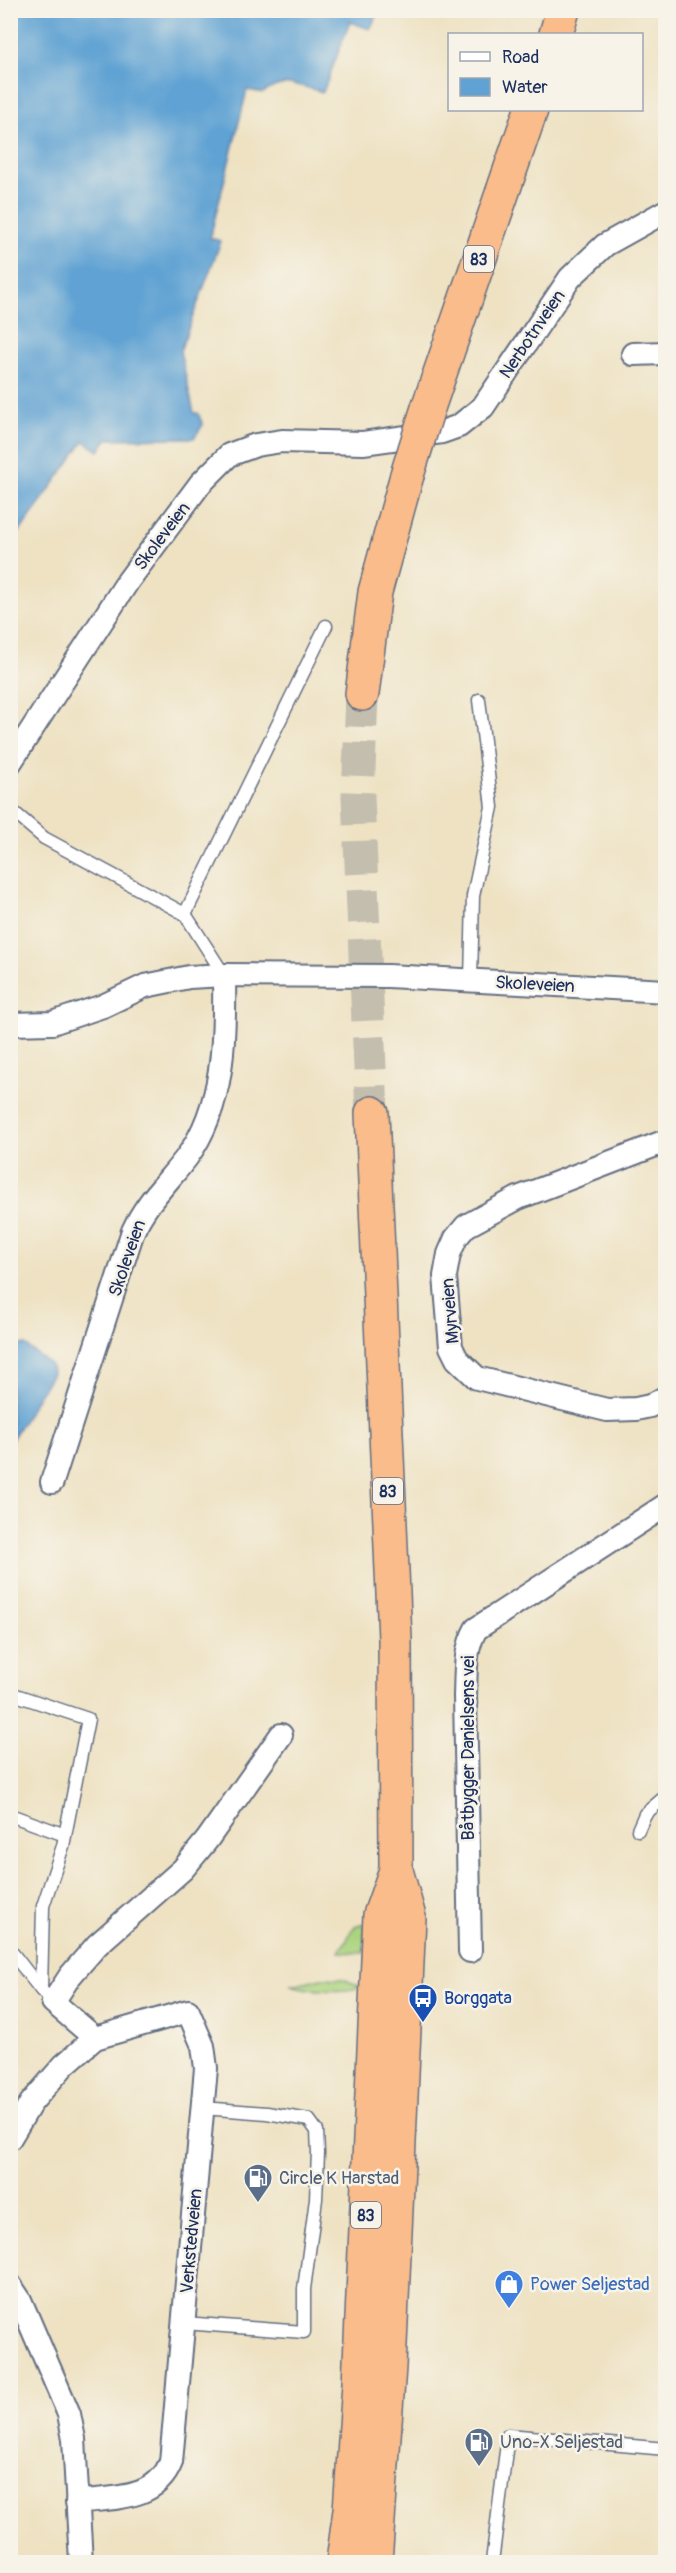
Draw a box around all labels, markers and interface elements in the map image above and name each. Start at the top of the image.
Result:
legend [448,33,643,111]
text: Road [502,46,539,69]
text: Water [502,76,548,99]
road number: 83 [464,246,494,272]
street label: Nerbotnveien [494,285,571,383]
street label: Skoleveien [129,498,196,575]
street label: Skoleveien [495,971,575,998]
street label: Skoleveien [104,1217,151,1300]
street label: Myrveien [436,1277,465,1345]
road number: 83 [373,1478,403,1504]
street label: Båtbygger Danielsens vei [457,1656,480,1840]
bus stop icon: Borggata [407,1982,439,2024]
place label: Borggata [444,1987,512,2010]
fuel station icon: Circle K Harstad [242,2162,274,2204]
place label: Circle K Harstad [279,2167,399,2190]
street label: Verkstedveien [175,2188,208,2295]
road number: 83 [351,2202,381,2228]
shop icon: Power Seljestad [493,2268,525,2310]
place label: Power Seljestad [530,2273,650,2296]
fuel station icon: Uno-X Seljestad [463,2426,495,2468]
place label: Uno-X Seljestad [500,2431,623,2454]

